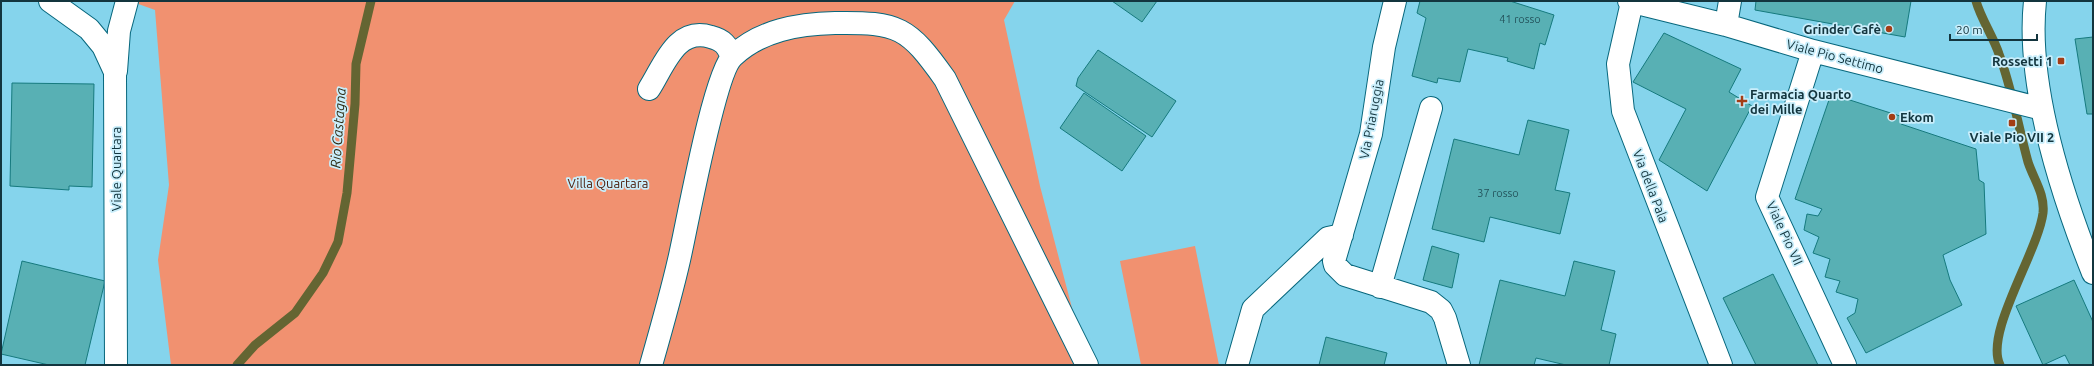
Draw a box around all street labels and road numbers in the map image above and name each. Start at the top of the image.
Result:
street label: Viale Pio Settimo [1785,36,1885,76]
street label: Via Priaruggia [1356,78,1386,160]
street label: Viale Quartara [109,127,124,211]
street label: Via della Pala [1631,147,1671,225]
street label: Viale Pio VII [1764,199,1806,267]

